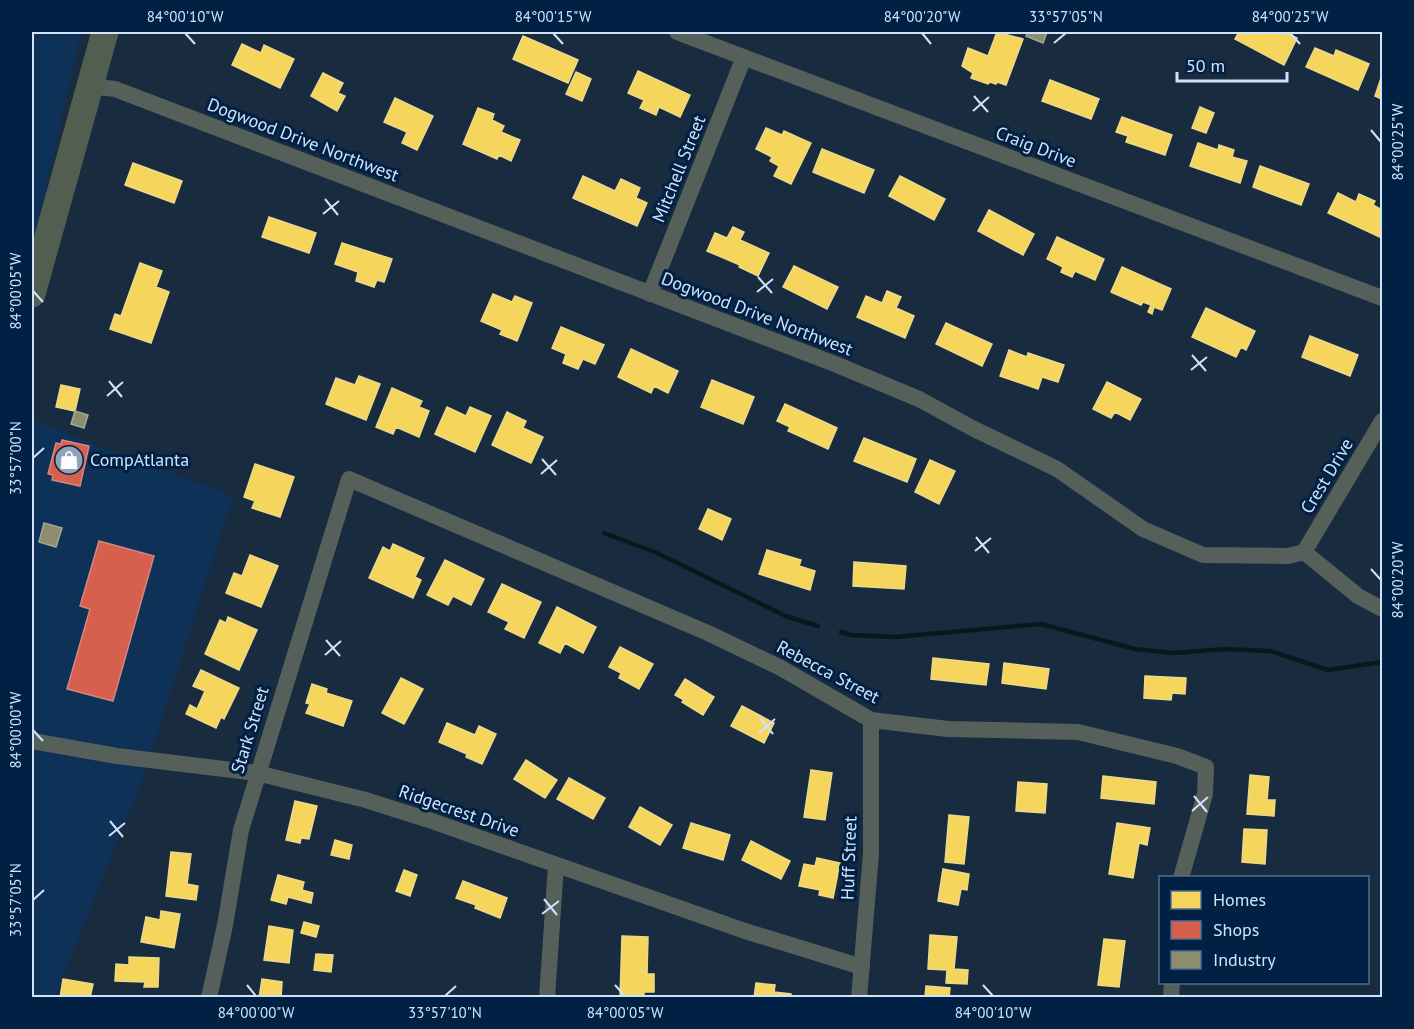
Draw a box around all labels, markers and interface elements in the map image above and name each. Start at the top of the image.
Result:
text: 84°00'10"W [147,7,224,26]
text: 84°00'15"W [515,7,592,26]
text: 84°00'20"W [884,7,961,26]
text: 33°57'05"N [1029,7,1103,26]
text: 84°00'25"W [1252,7,1329,26]
scale bar [1177,45,1286,83]
text: 50 m [1186,54,1225,77]
street label: Dogwood Drive Northwest [204,92,402,187]
text: 84°00'25"W [1388,103,1407,180]
street label: Mitchell Street [647,112,710,226]
street label: Craig Drive [993,121,1080,172]
text: 84°00'05"W [6,252,25,329]
street label: Dogwood Drive Northwest [658,266,856,361]
text: 33°57'00"N [6,421,25,495]
street label: Crest Drive [1295,434,1358,518]
shop icon: CompAtlanta [53,444,85,476]
place label: CompAtlanta [90,448,189,471]
text: 84°00'20"W [1388,541,1407,618]
street label: Rebecca Street [773,635,884,708]
street label: Stark Street [225,684,274,776]
text: 84°00'00"W [6,691,25,768]
street label: Ridgecrest Drive [396,779,522,842]
street label: Huff Street [836,816,861,900]
text: 33°57'05"N [6,863,25,937]
legend [1159,876,1369,984]
text: Homes [1213,888,1266,911]
text: Shops [1213,918,1259,941]
text: Industry [1213,948,1276,971]
text: 84°00'00"W [218,1003,295,1022]
text: 33°57'10"N [408,1003,482,1022]
text: 84°00'05"W [587,1003,664,1022]
text: 84°00'10"W [955,1003,1032,1022]

